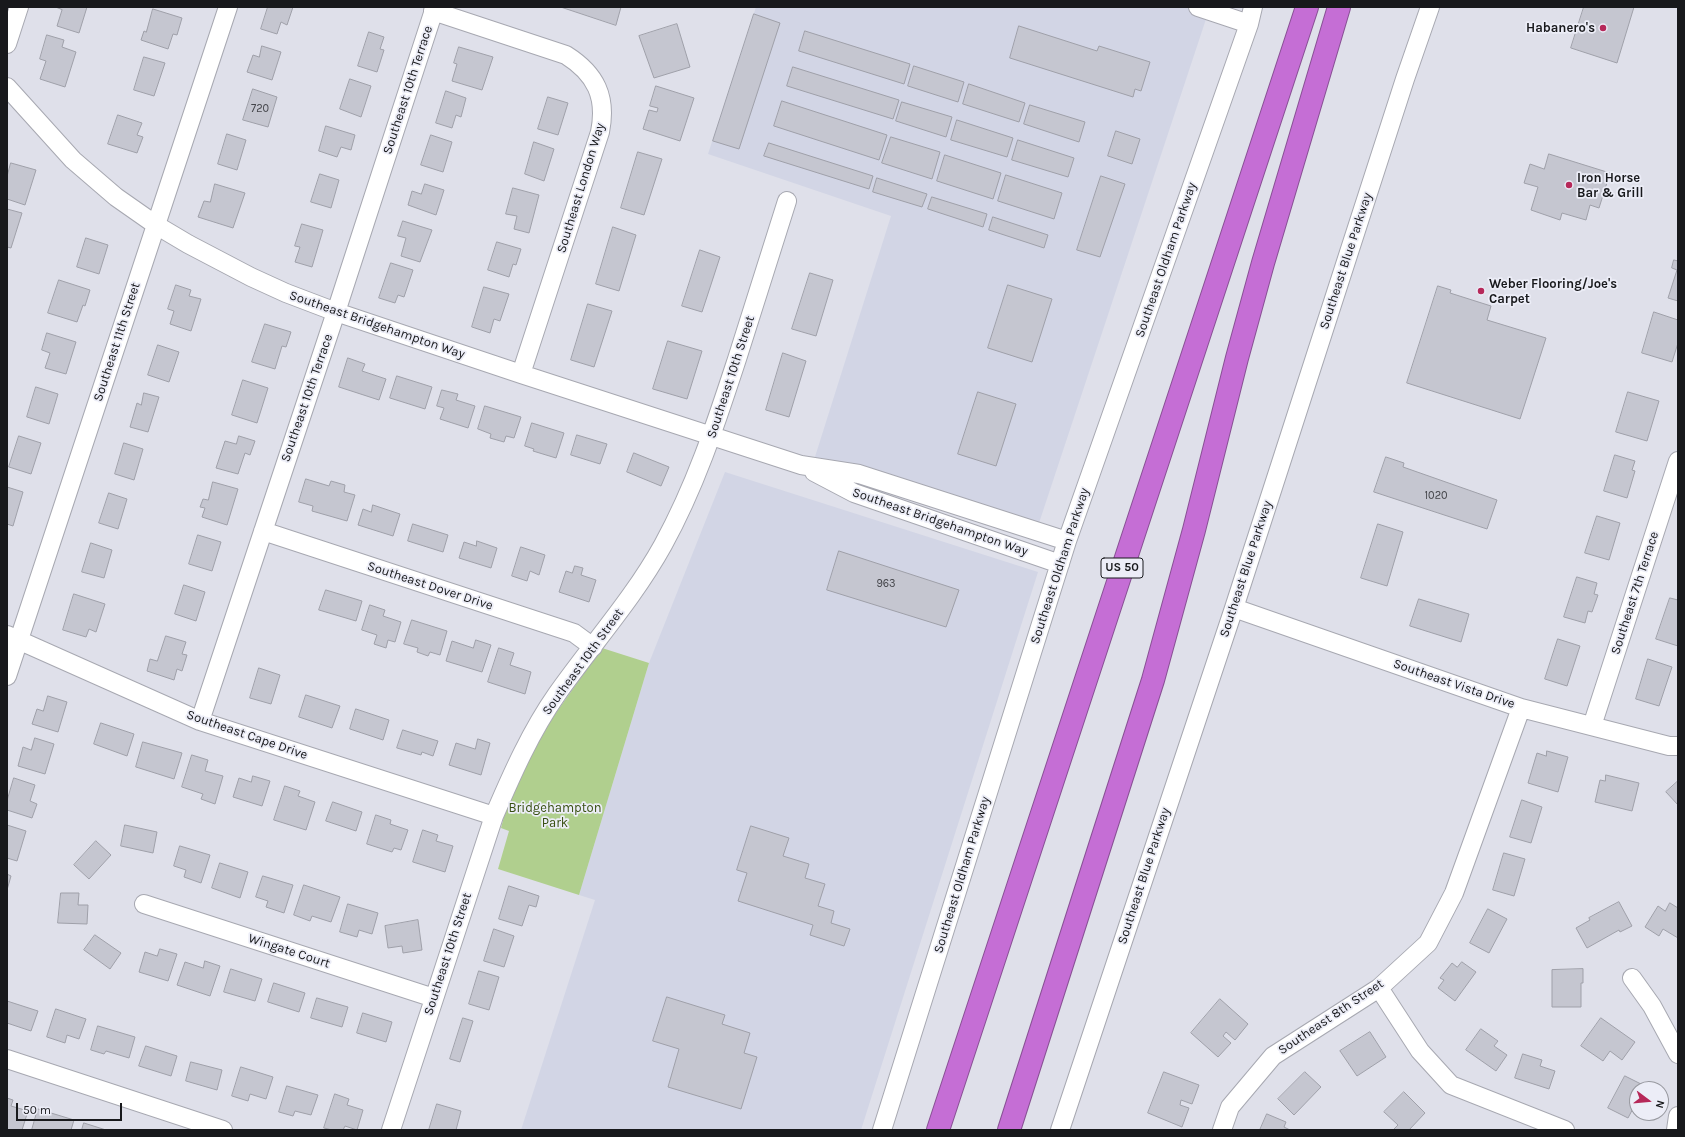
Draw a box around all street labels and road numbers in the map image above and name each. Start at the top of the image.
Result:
street label: Southeast 10th Terrace [380,24,436,156]
street label: Southeast London Way [554,121,608,255]
street label: Southeast Oldham Parkway [1132,180,1200,340]
street label: Southeast Blue Parkway [1317,191,1375,331]
street label: Southeast 11th Street [90,280,144,404]
street label: Southeast Bridgehampton Way [287,288,467,362]
street label: Southeast 10th Street [704,314,758,440]
street label: Southeast 10th Terrace [278,332,336,464]
street label: Southeast Bridgehampton Way [850,485,1030,559]
street label: Southeast Oldham Parkway [1027,486,1093,646]
street label: Southeast Blue Parkway [1217,499,1275,639]
street label: Southeast 7th Terrace [1608,530,1662,656]
street label: Southeast Dover Drive [365,558,495,614]
road number: US 50 [1101,558,1143,578]
street label: Southeast 10th Street [539,606,627,718]
street label: Southeast Vista Drive [1391,656,1517,712]
street label: Southeast Cape Drive [184,707,310,763]
street label: Southeast Oldham Parkway [931,795,993,955]
street label: Southeast Blue Parkway [1115,806,1173,946]
street label: Southeast 10th Street [421,891,475,1017]
street label: Wingate Court [246,930,332,972]
street label: Southeast 8th Street [1275,976,1387,1058]

